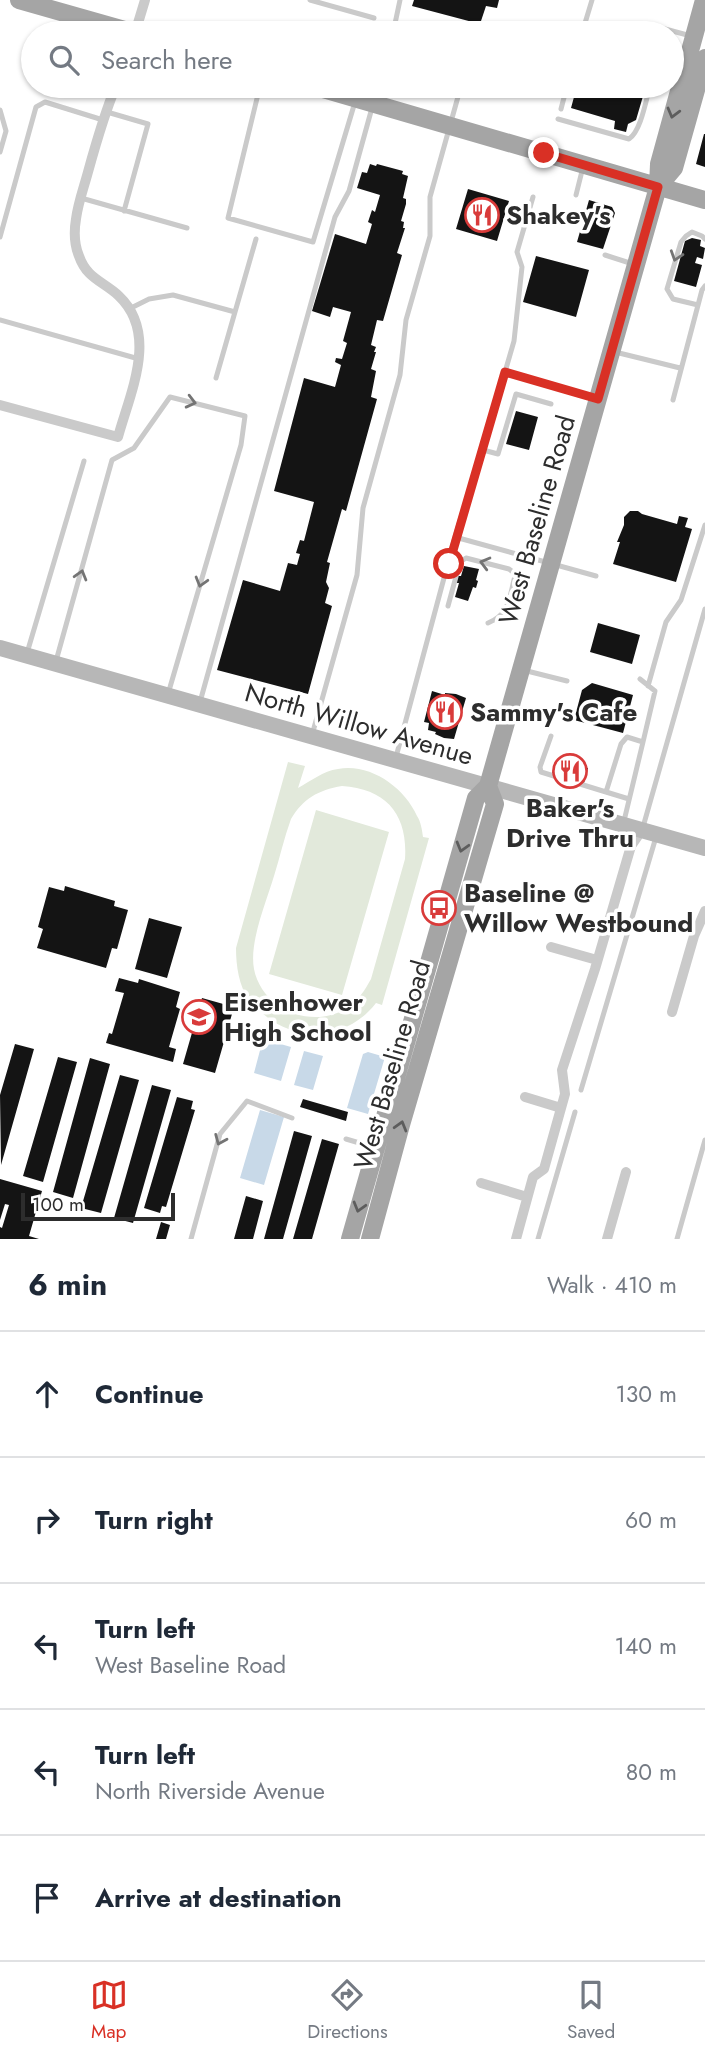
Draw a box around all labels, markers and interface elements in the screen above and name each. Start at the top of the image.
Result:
search box [21,21,684,98]
icon: search [45,41,83,79]
text: Search here [101,41,233,79]
one-way arrow [667,107,681,119]
route end [528,137,559,168]
restaurant icon: Shakey's [463,196,501,234]
place label: Shakey's [506,196,611,234]
one-way arrow [670,250,685,262]
one-way arrow [185,394,197,408]
street label: West Baseline Road [489,411,585,629]
route start [433,548,464,579]
one-way arrow [479,557,491,571]
one-way arrow [73,569,88,581]
one-way arrow [195,575,209,587]
street label: North Willow Avenue [240,673,478,775]
restaurant icon: Sammy's Cafe [426,693,464,731]
place label: Sammy's Cafe [470,693,638,731]
restaurant icon: Baker's Drive Thru [551,752,589,790]
place label: Baker's Drive Thru [506,789,634,857]
one-way arrow [455,841,470,853]
place label: Baseline @ Willow Westbound [464,874,693,942]
bus stop icon: Baseline @ Willow Westbound [420,889,458,927]
street label: West Baseline Road [344,956,440,1174]
place label: Eisenhower High School [224,983,372,1051]
school or university icon: Eisenhower High School [180,998,218,1036]
one-way arrow [393,1120,407,1132]
one-way arrow [214,1133,228,1145]
scale bar [21,1190,175,1222]
text: 100 m [32,1191,84,1218]
one-way arrow [353,1201,368,1213]
text: 6 min [28,1263,107,1306]
text: Walk · 410 m [547,1268,677,1302]
icon: ahead [28,1375,66,1413]
text: Continue [95,1375,204,1413]
text: 130 m [615,1377,677,1411]
icon: right [28,1501,66,1539]
text: Turn right [95,1501,213,1539]
text: 60 m [625,1503,677,1537]
text: Turn left [95,1610,195,1648]
icon: left [28,1627,66,1665]
text: 140 m [615,1629,677,1663]
text: West Baseline Road [95,1648,286,1682]
text: Turn left [95,1736,195,1774]
icon: left [28,1753,66,1791]
text: 80 m [626,1755,677,1789]
text: North Riverside Avenue [95,1774,325,1808]
icon: arrive [28,1879,66,1917]
text: Arrive at destination [95,1879,342,1917]
tab: Map [90,1976,128,2045]
tab: Directions [307,1976,388,2045]
tab: Saved [567,1976,615,2045]

